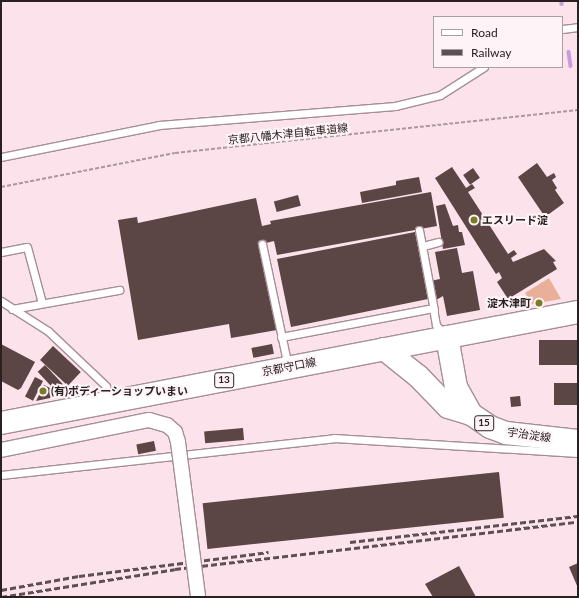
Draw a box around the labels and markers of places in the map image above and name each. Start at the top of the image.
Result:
place label: エスリード淀 [482,213,548,227]
marker: エスリード淀 [469,215,479,225]
place label: 淀木津町 [487,296,531,310]
marker: 淀木津町 [534,298,544,308]
place label: (有)ボディーショップいまい [51,384,189,398]
marker: (有)ボディーショップいまい [38,386,48,396]

